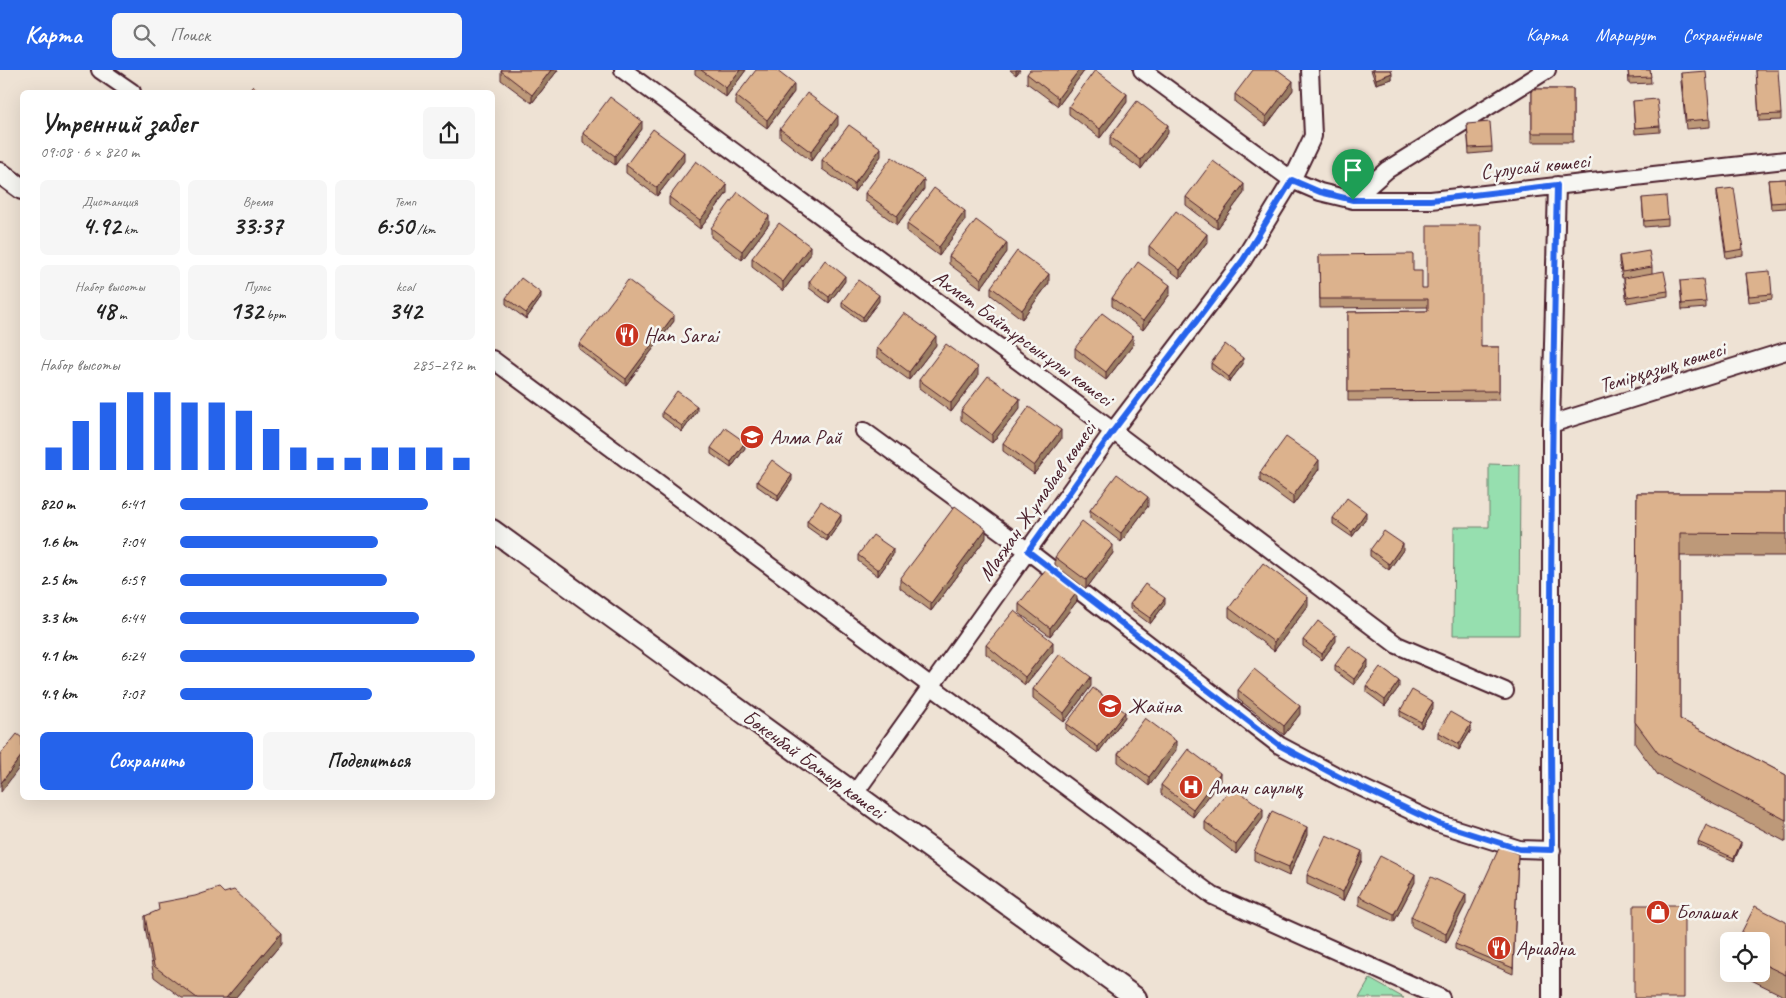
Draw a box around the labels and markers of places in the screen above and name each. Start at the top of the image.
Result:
pin [1332,149,1374,200]
restaurant icon: Han Sarai [614,322,640,348]
place label: Han Sarai [644,322,721,348]
school or university icon: Алма Рай [739,424,765,450]
place label: Алма Рай [770,424,843,450]
school or university icon: Жайна [1097,693,1123,719]
place label: Жайна [1128,693,1183,719]
hospital icon: Аман саулық [1178,774,1204,800]
place label: Аман саулық [1208,774,1304,800]
shop icon: Болашак [1645,899,1671,925]
place label: Болашак [1676,899,1738,925]
restaurant icon: Ариадна [1486,935,1512,961]
place label: Ариадна [1516,935,1577,961]

